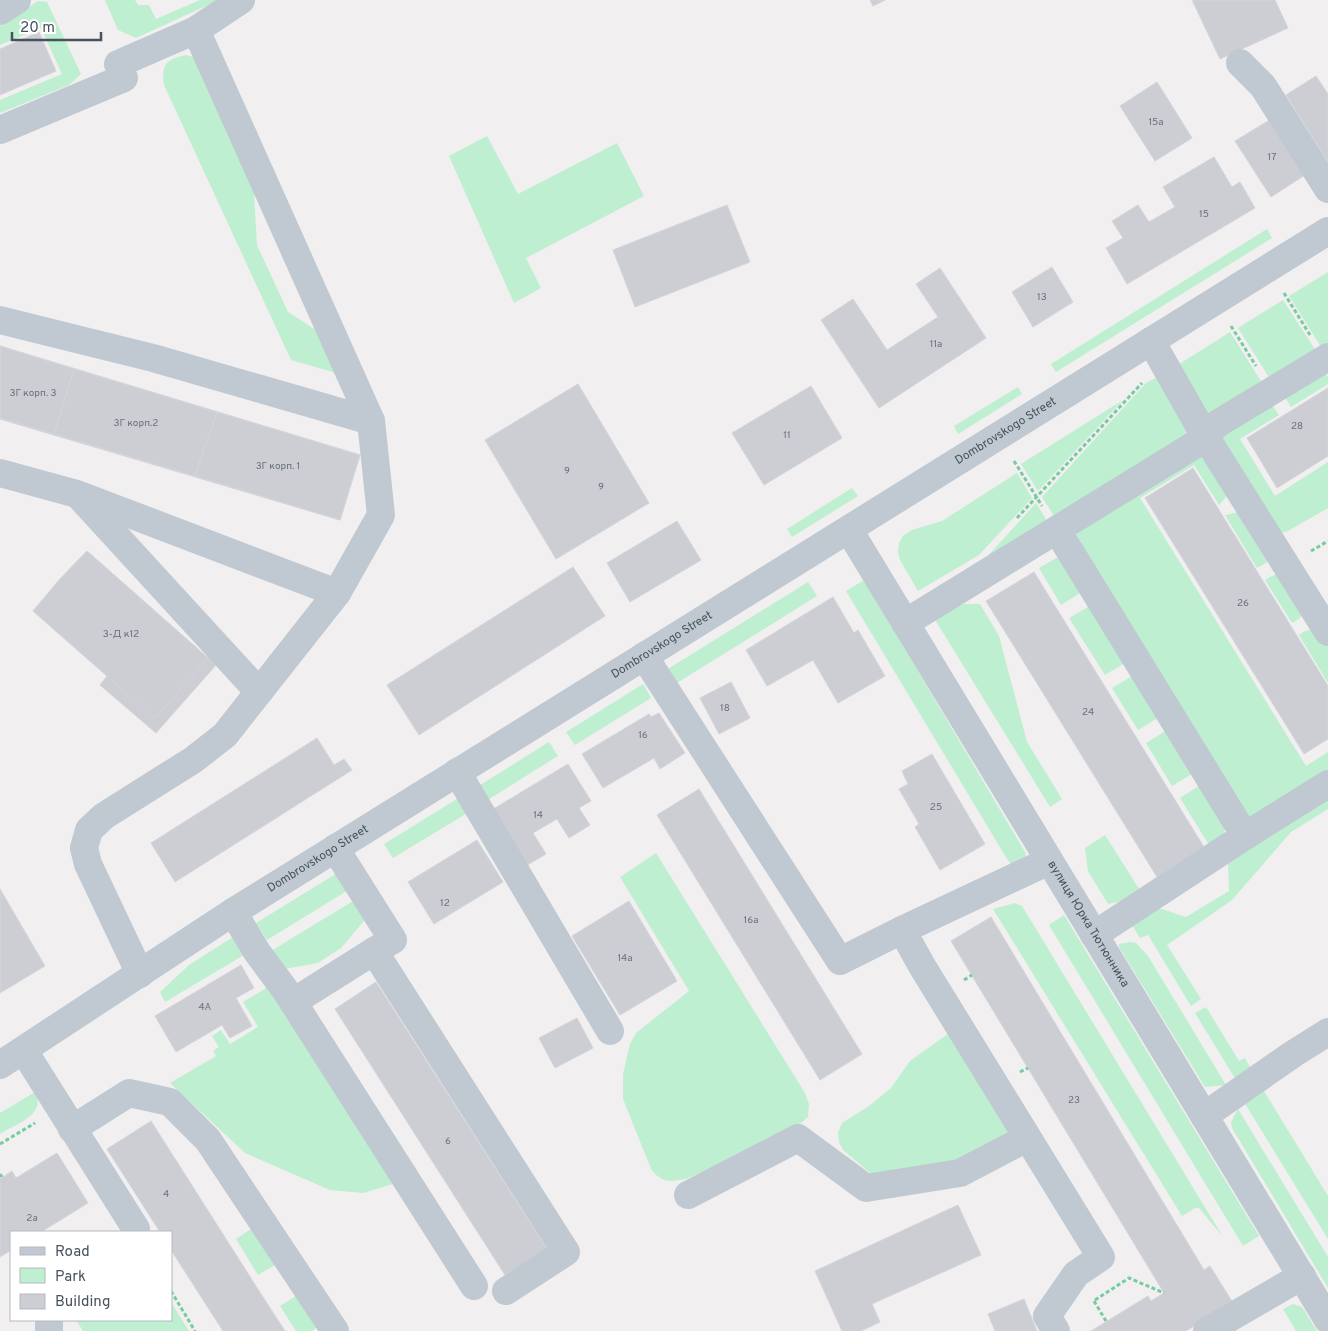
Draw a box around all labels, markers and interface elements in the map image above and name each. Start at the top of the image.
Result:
scale bar [12,10,101,42]
text: 20 m [20,19,55,38]
house number: 15а [1148,116,1164,129]
house number: 17 [1268,151,1276,164]
house number: 15 [1199,208,1209,221]
house number: 13 [1037,291,1047,304]
house number: 11а [930,338,942,351]
house number: 3Г корп. 3 [9,387,57,400]
street label: Dombrovskogo Street [952,394,1060,469]
house number: 3Г корп.2 [114,417,158,430]
house number: 28 [1291,420,1303,433]
house number: 11 [783,429,791,442]
house number: 3Г корп. 1 [256,460,300,473]
house number: 9 [564,465,570,478]
house number: 9 [598,481,604,494]
house number: 26 [1237,597,1249,610]
street label: Dombrovskogo Street [608,608,716,683]
house number: 3-Д к12 [103,628,139,641]
house number: 18 [720,702,730,715]
house number: 24 [1082,706,1094,719]
house number: 16 [638,729,648,742]
house number: 25 [930,801,942,814]
house number: 14 [533,809,543,822]
street label: Dombrovskogo Street [264,822,372,897]
street label: вулиця Юрка Тютюнника [1043,858,1133,991]
house number: 12 [440,897,450,910]
house number: 16а [744,914,758,927]
house number: 14а [617,952,633,965]
house number: 4А [199,1001,212,1014]
house number: 23 [1068,1094,1080,1107]
house number: 6 [445,1135,451,1148]
house number: 4 [163,1188,169,1201]
house number: 2а [26,1212,38,1225]
legend [10,1231,172,1321]
text: Road [55,1243,90,1262]
text: Park [55,1268,86,1287]
text: Building [55,1293,110,1312]

